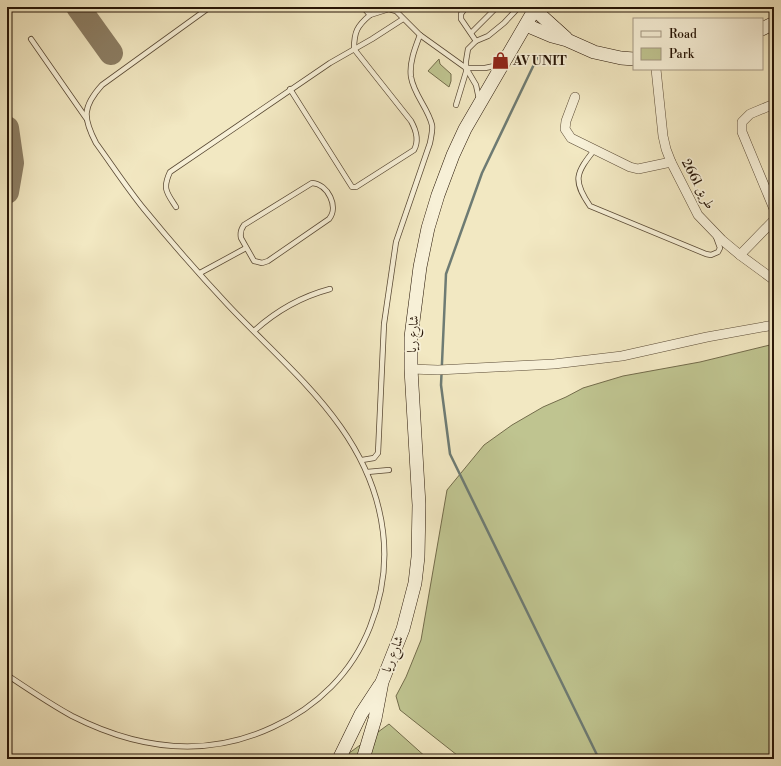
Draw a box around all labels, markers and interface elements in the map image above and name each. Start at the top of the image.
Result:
legend [633,18,763,70]
text: Road [669,27,697,42]
text: Park [669,47,695,62]
shop icon: AV UNIT [490,51,510,71]
place label: AV UNIT [512,53,567,69]
street label: طريق 2661 [678,156,718,212]
street label: شارع ريا [404,315,425,353]
street label: شارع ريا [379,634,410,675]

